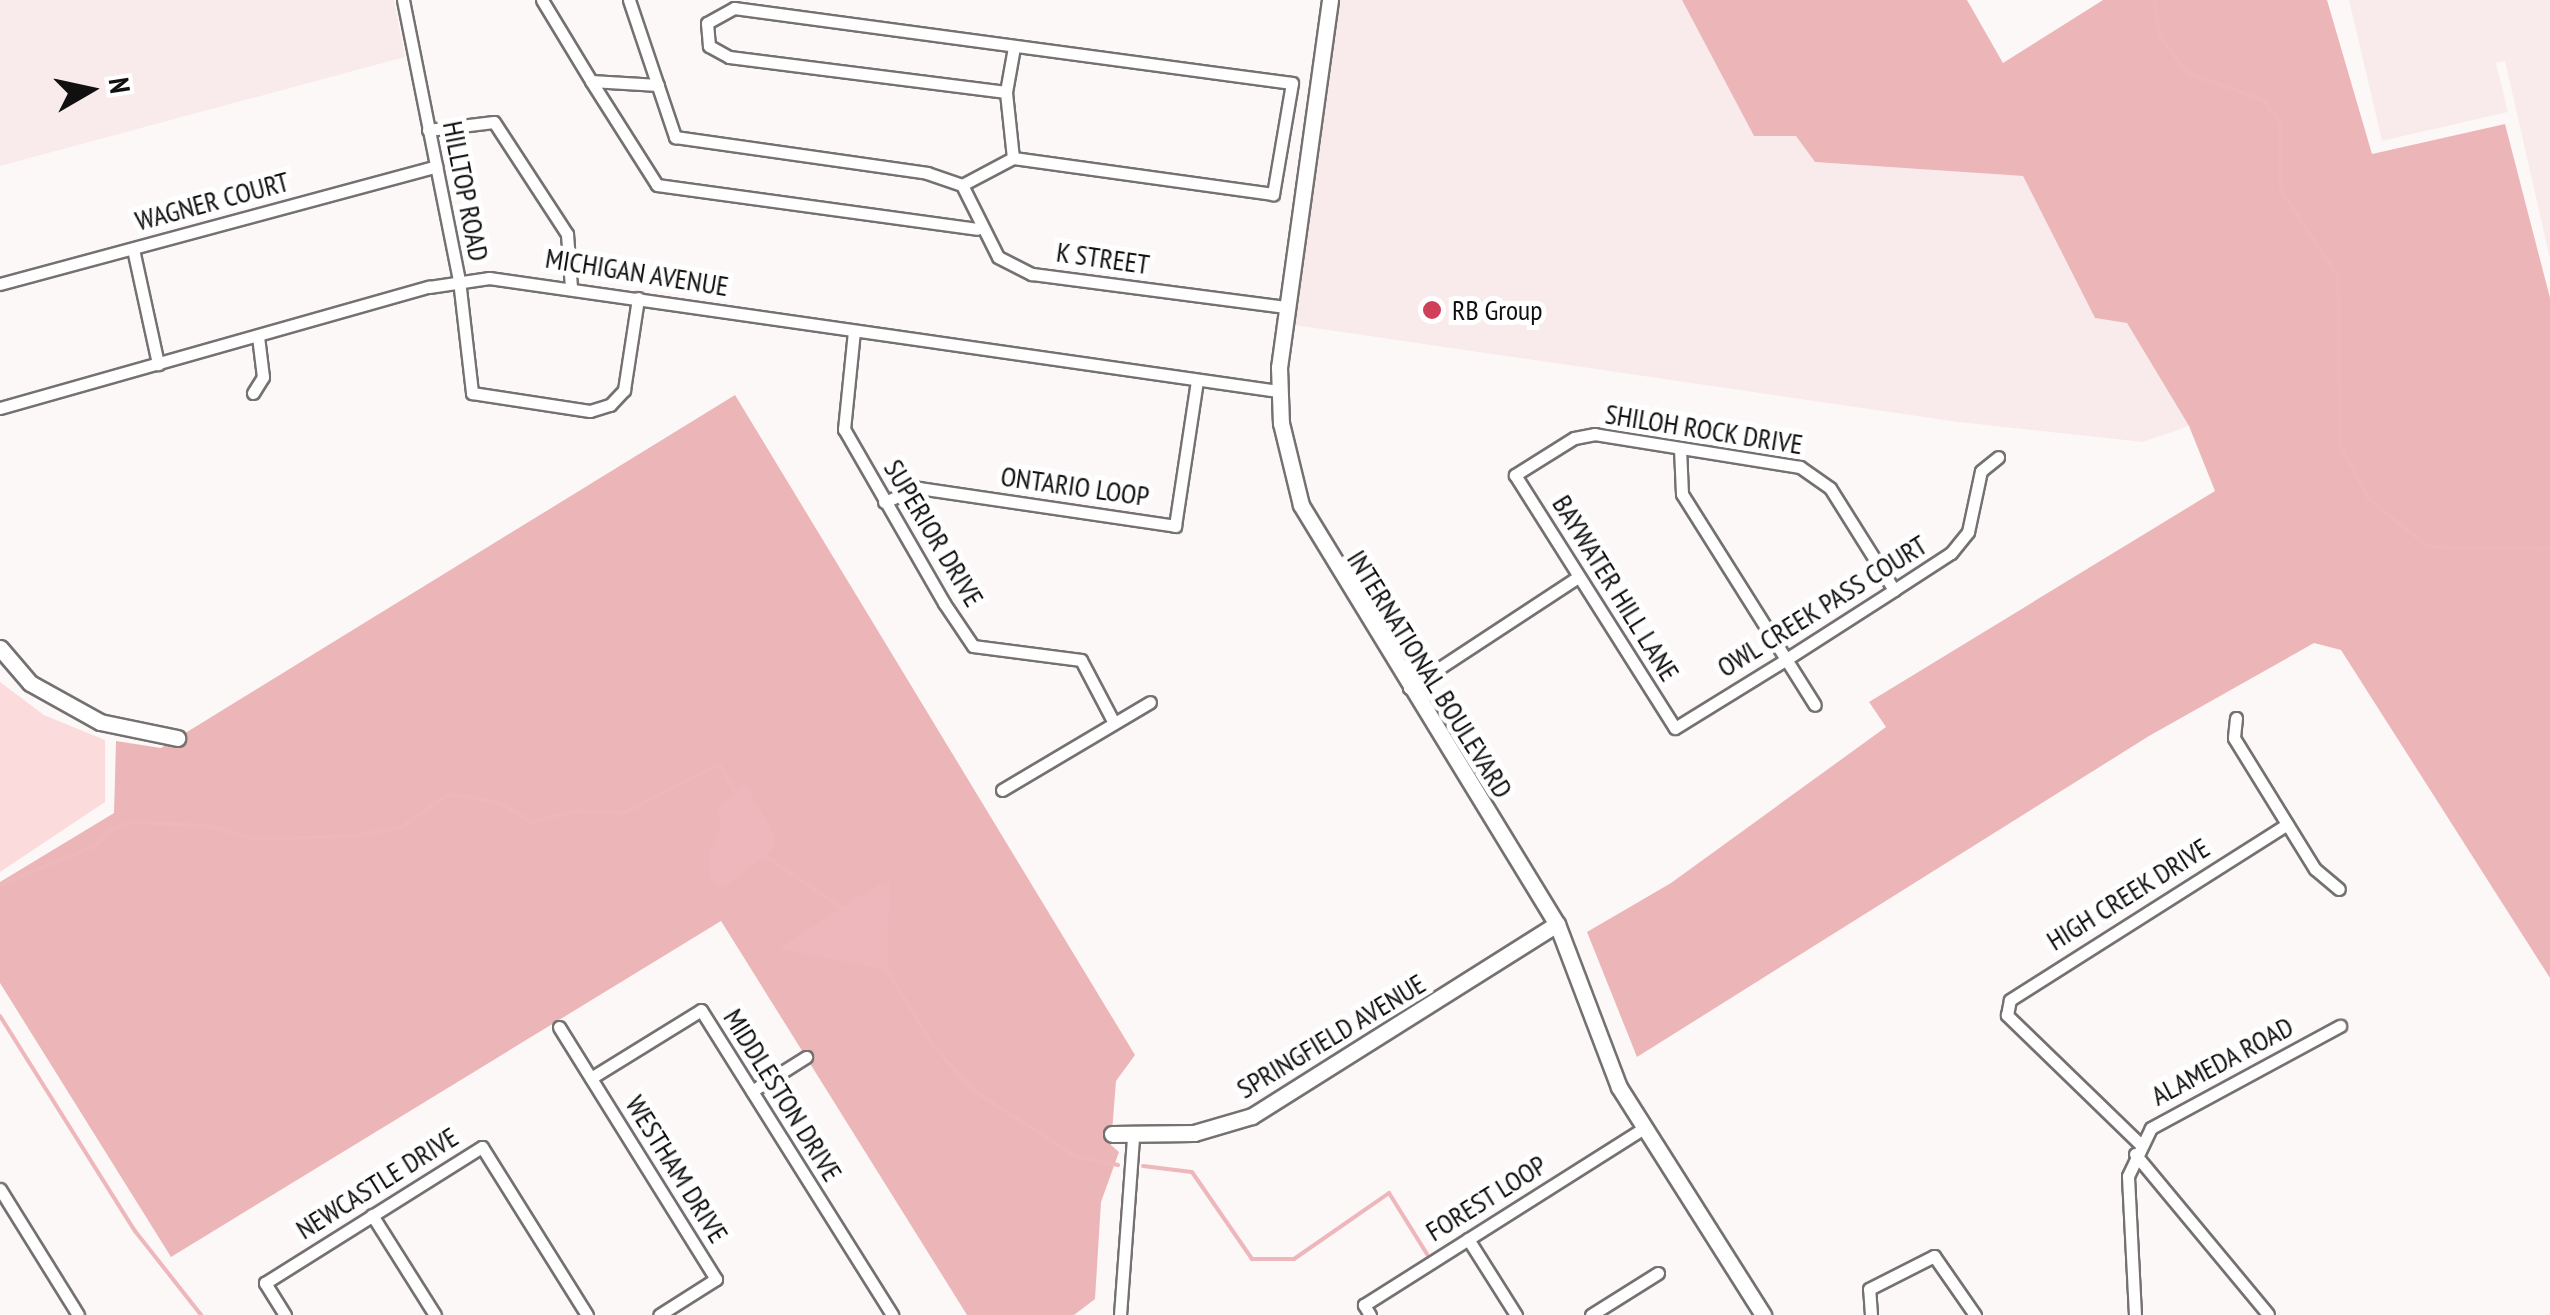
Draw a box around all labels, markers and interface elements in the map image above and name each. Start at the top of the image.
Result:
north arrow [40,40,140,140]
text: N [101,75,140,96]
street label: HILLTOP ROAD [436,118,496,264]
street label: WAGNER COURT [131,164,293,238]
street label: K STREET [1054,235,1152,281]
street label: MICHIGAN AVENUE [543,241,731,303]
place label: RB Group [1452,293,1542,327]
marker: RB Group [1421,299,1443,321]
street label: SHILOH ROCK DRIVE [1603,397,1805,461]
street label: SUPERIOR DRIVE [877,453,991,613]
street label: ONTARIO LOOP [999,459,1151,513]
street label: BAYWATER HILL LANE [1545,488,1687,688]
street label: OWL CREEK PASS COURT [1710,528,1934,684]
street label: INTERNATIONAL BOULEVARD [1340,544,1520,804]
street label: HIGH CREEK DRIVE [2040,830,2216,958]
street label: SPRINGFIELD AVENUE [1230,966,1432,1106]
street label: MIDDLESTON DRIVE [717,1003,849,1187]
street label: ALAMEDA ROAD [2145,1009,2299,1113]
street label: WESTHAM DRIVE [619,1089,735,1249]
street label: NEWCASTLE DRIVE [290,1120,464,1246]
street label: FOREST LOOP [1419,1148,1553,1248]

